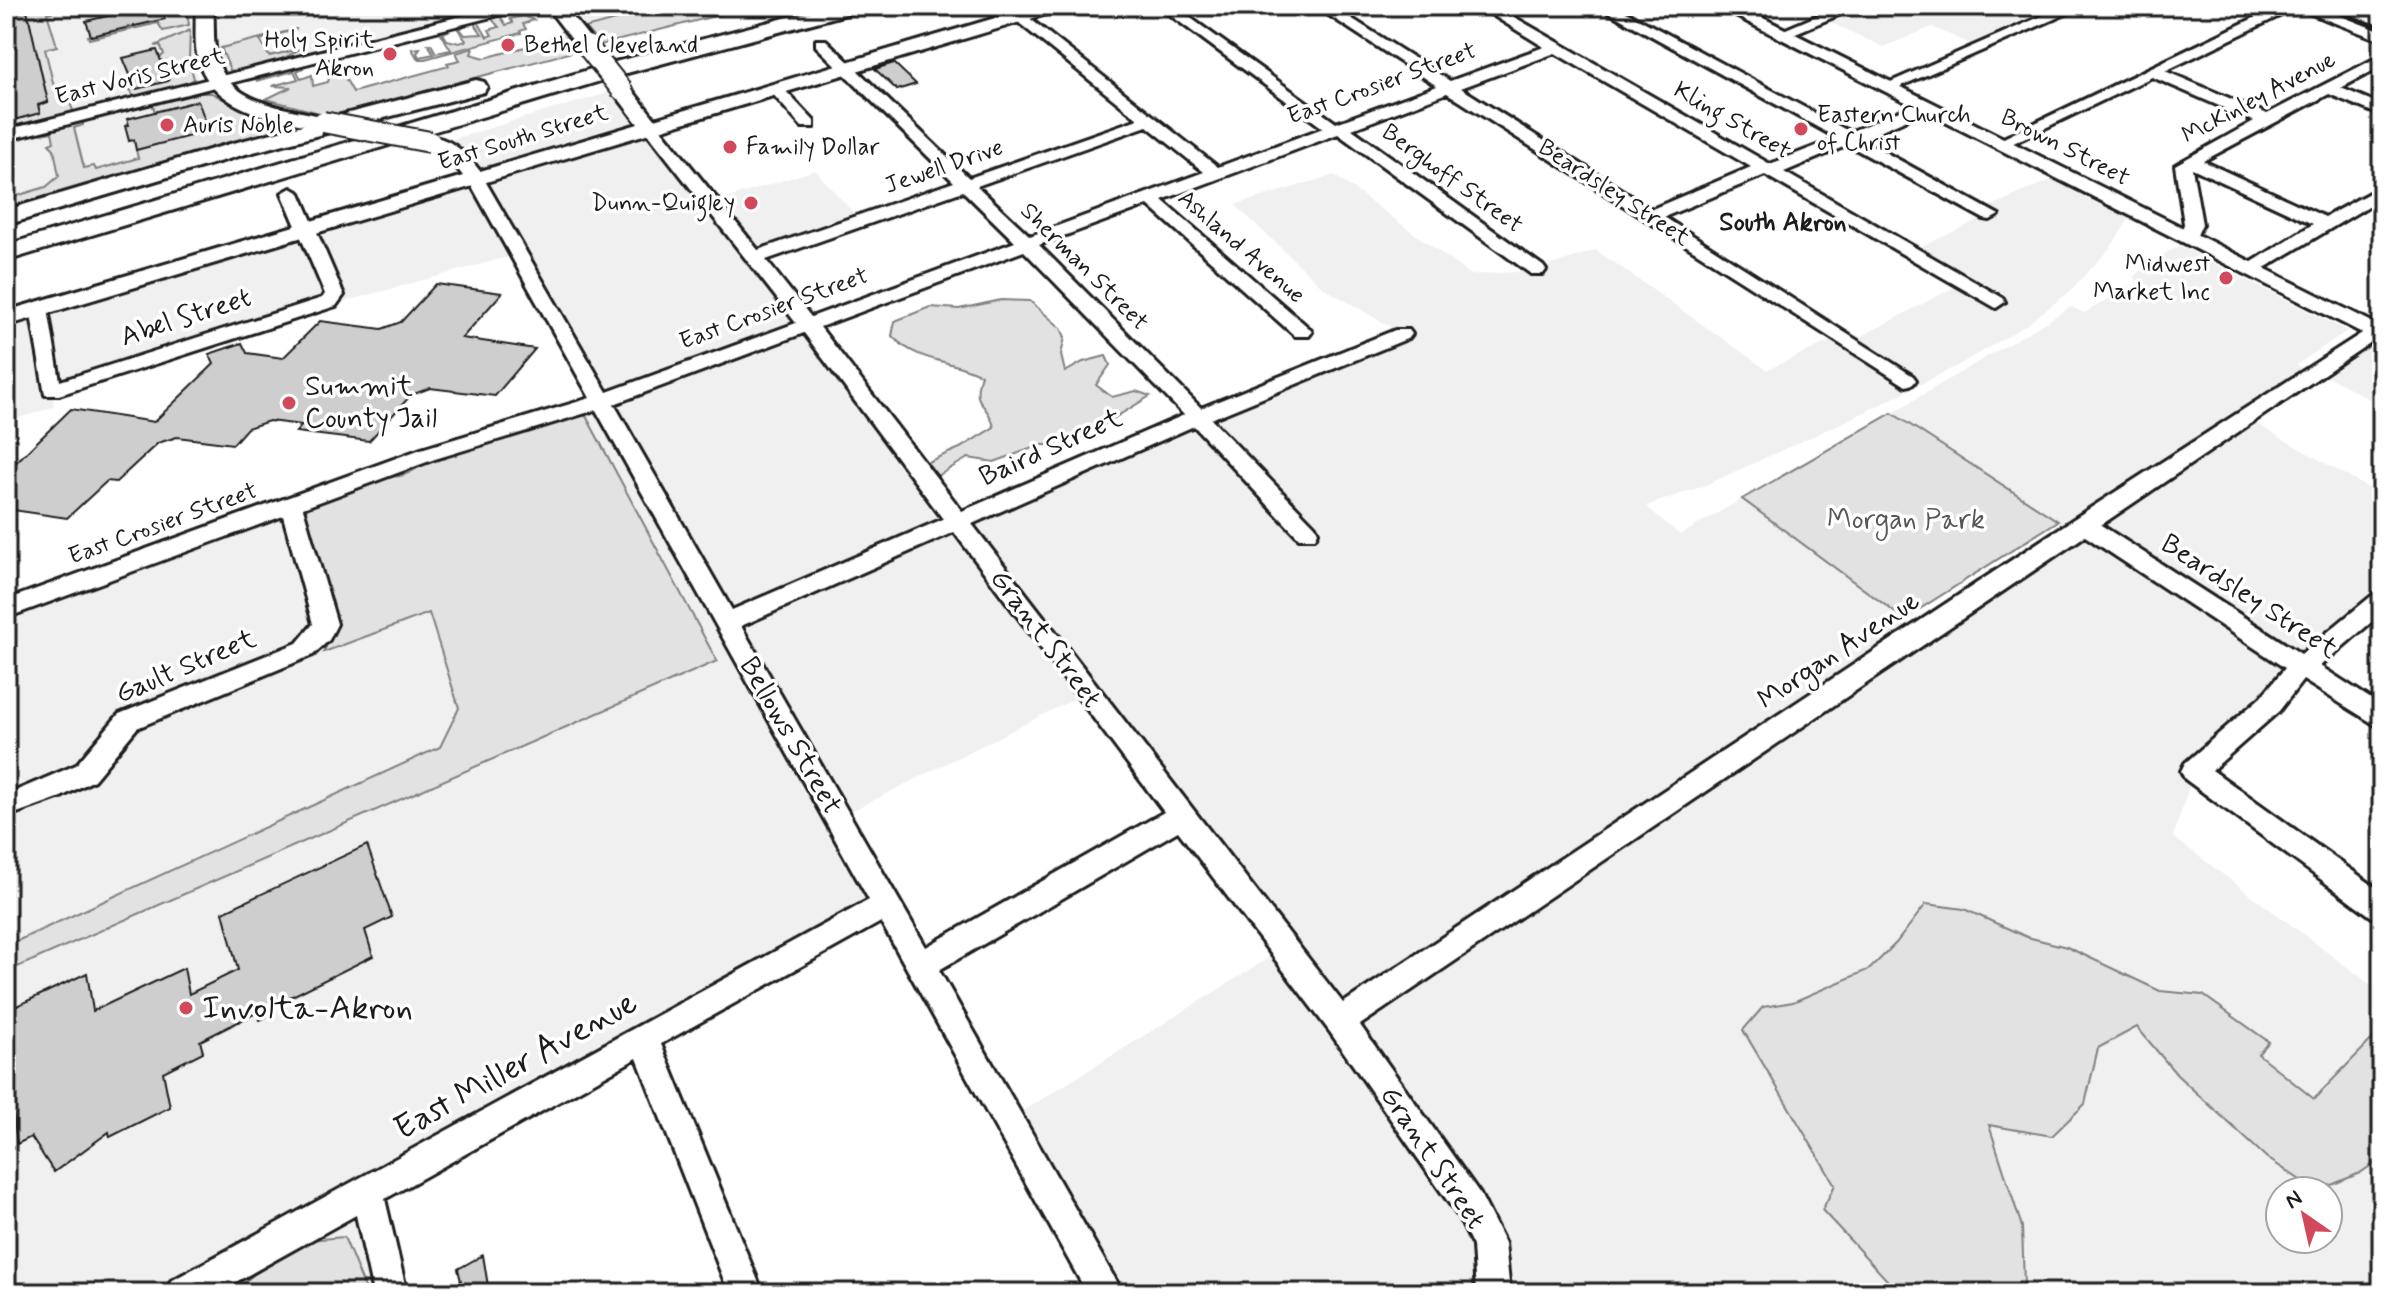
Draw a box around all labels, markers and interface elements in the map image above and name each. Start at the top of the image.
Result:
place label: Holy Spirit Akron [265,25,374,84]
place label: Bethel Cleveland [524,30,698,61]
street label: East Crosier Street [1283,35,1481,133]
marker: Bethel Cleveland [499,36,517,54]
street label: East Voris Street [52,41,228,113]
street label: McKinley Avenue [2177,44,2341,152]
marker: Holy Spirit Akron [381,45,399,63]
street label: Kling Street [1666,75,1796,170]
street label: East South Street [434,97,612,179]
place label: Eastern Church of Christ [1817,100,1971,159]
street label: Brown Street [1995,102,2135,194]
place label: Auris Noble [183,110,294,141]
marker: Auris Noble [158,116,176,134]
street label: Berghoff Street [1374,117,1529,242]
marker: Eastern Church of Christ [1792,120,1810,138]
place label: Family Dollar [746,132,880,163]
street label: Jewell Drive [881,132,1007,202]
street label: Beardsley Street [1532,132,1696,254]
marker: Family Dollar [721,138,739,156]
street label: Ashland Avenue [1171,183,1311,311]
place label: Dunn-Quigley [591,188,735,222]
marker: Dunn-Quigley [742,194,760,212]
street label: Sherman Street [1013,196,1155,338]
district label: South Akron [1719,206,1847,240]
place label: Midwest Market Inc [2093,249,2210,308]
street label: East Crosier Street [675,260,873,358]
marker: Midwest Market Inc [2217,269,2235,287]
street label: Abel Street [116,280,256,356]
place label: Summit County Jail [305,369,437,438]
marker: Summit County Jail [280,394,298,412]
street label: Baird Street [974,400,1129,496]
street label: East Crosier Street [64,475,262,573]
park label: Morgan Park [1827,502,1985,541]
street label: Beardsley Street [2153,526,2345,668]
street label: Grant Street [981,562,1109,716]
street label: Morgan Avenue [1751,583,1928,721]
street label: Gault Street [110,621,262,713]
street label: Bellows Street [730,650,850,822]
street label: East Miller Avenue [386,981,646,1151]
place label: Involta-Akron [202,986,413,1031]
marker: Involta-Akron [177,999,195,1017]
street label: Grant Street [1371,1079,1493,1237]
north arrow [2264,1175,2344,1255]
text: N [2280,1184,2308,1216]

